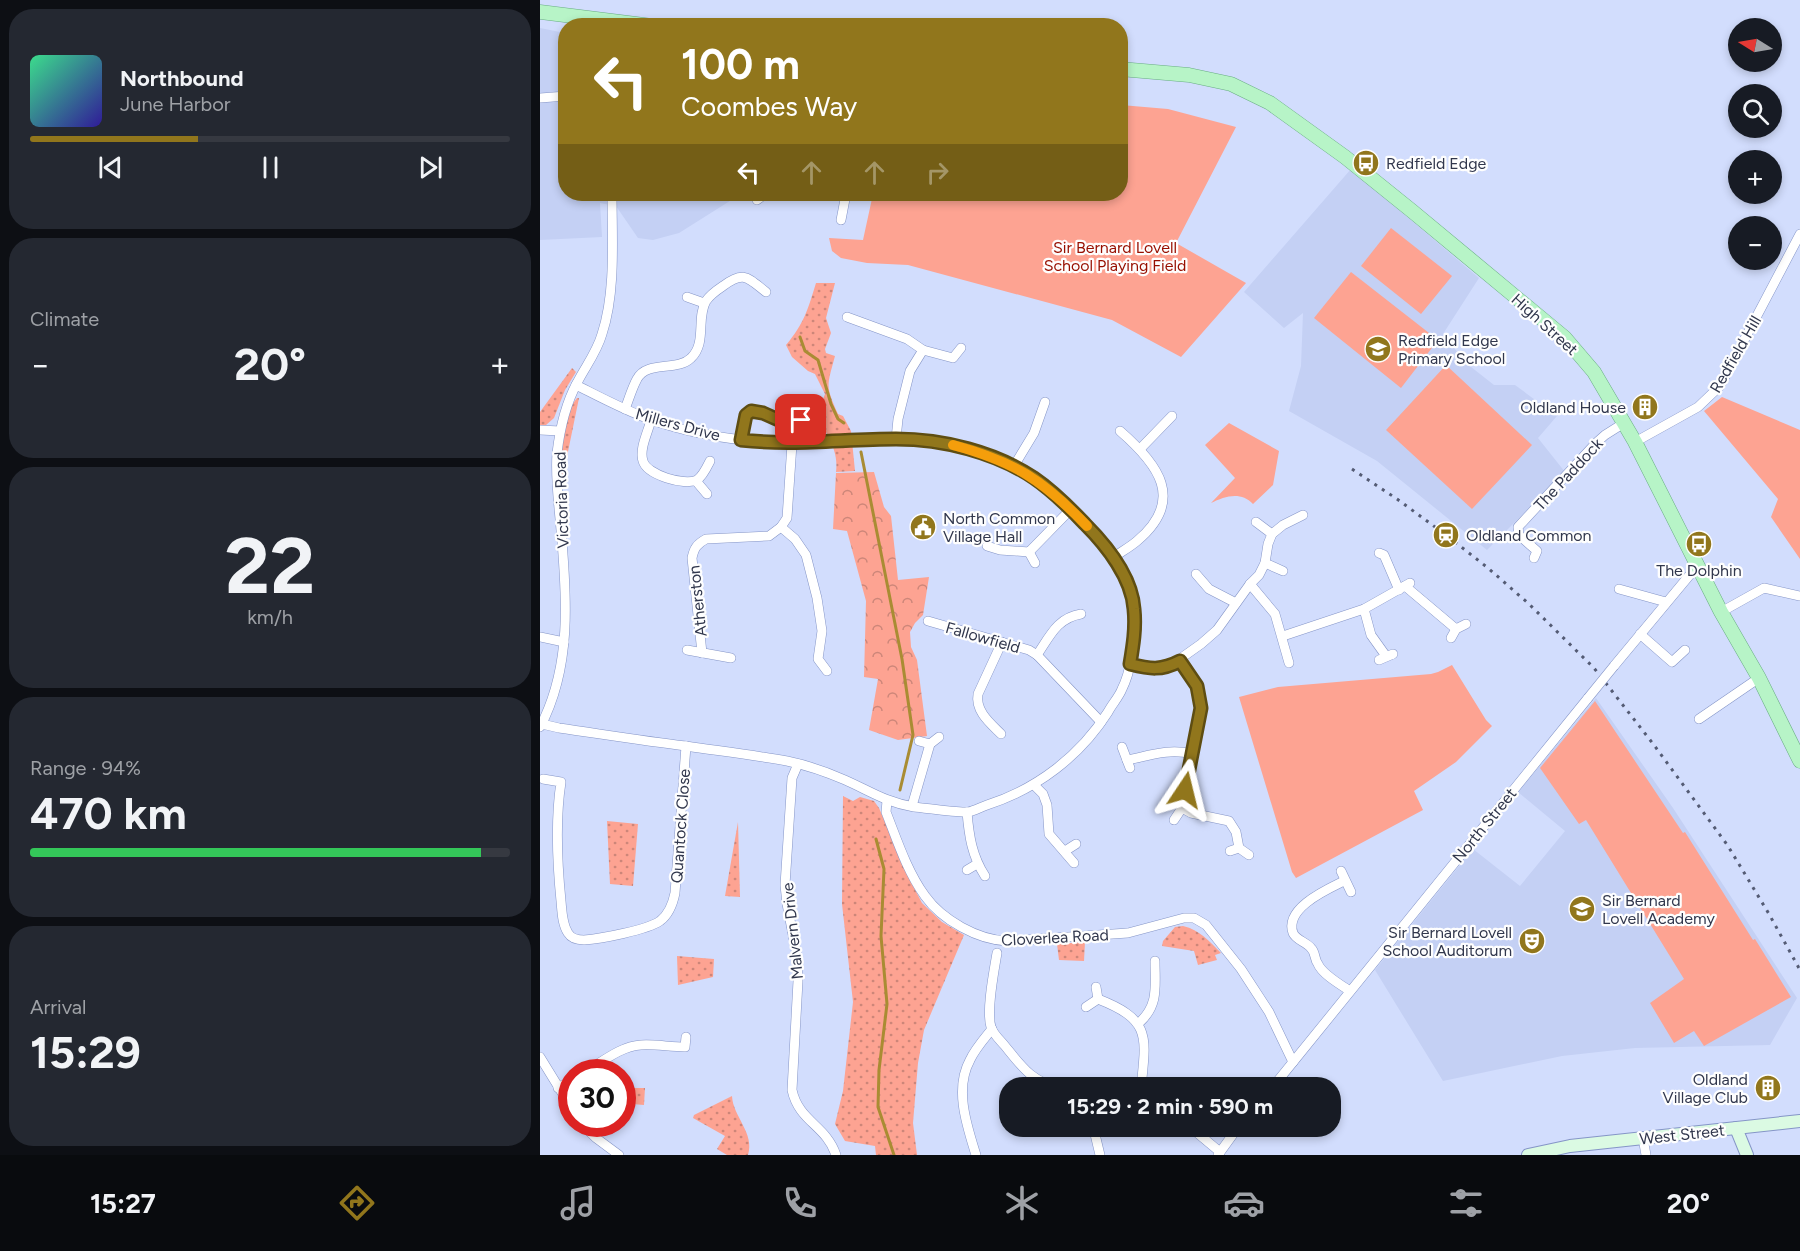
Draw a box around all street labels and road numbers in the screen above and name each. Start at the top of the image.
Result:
street label: High Street [1508,290,1582,359]
street label: Redfield Hill [1706,312,1765,396]
street label: Millers Drive [633,404,723,445]
street label: The Paddock [1530,434,1607,515]
street label: Victoria Road [550,451,573,549]
street label: Atherston [684,564,711,638]
street label: Fallowfield [943,618,1022,657]
street label: Quantock Close [667,768,694,884]
street label: North Street [1448,784,1520,867]
street label: Malvern Drive [778,881,807,980]
street label: Cloverlea Road [1001,925,1109,950]
street label: West Street [1638,1121,1726,1148]

